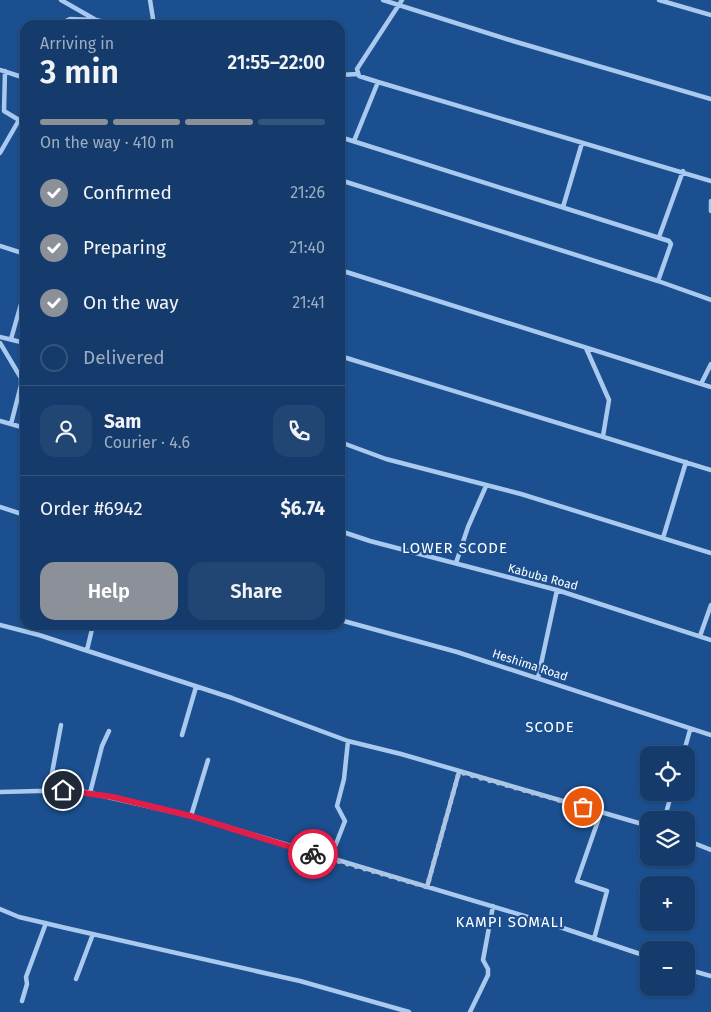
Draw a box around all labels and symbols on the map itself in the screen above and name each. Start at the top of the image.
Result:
district label: LOWER SCODE [402,539,508,557]
street label: Kabuba Road [506,561,580,593]
street label: Heshima Road [491,646,569,684]
district label: SCODE [525,718,575,736]
pin [42,769,84,811]
pin [562,786,604,828]
courier [288,829,338,879]
district label: KAMPI SOMALI [456,913,564,931]

